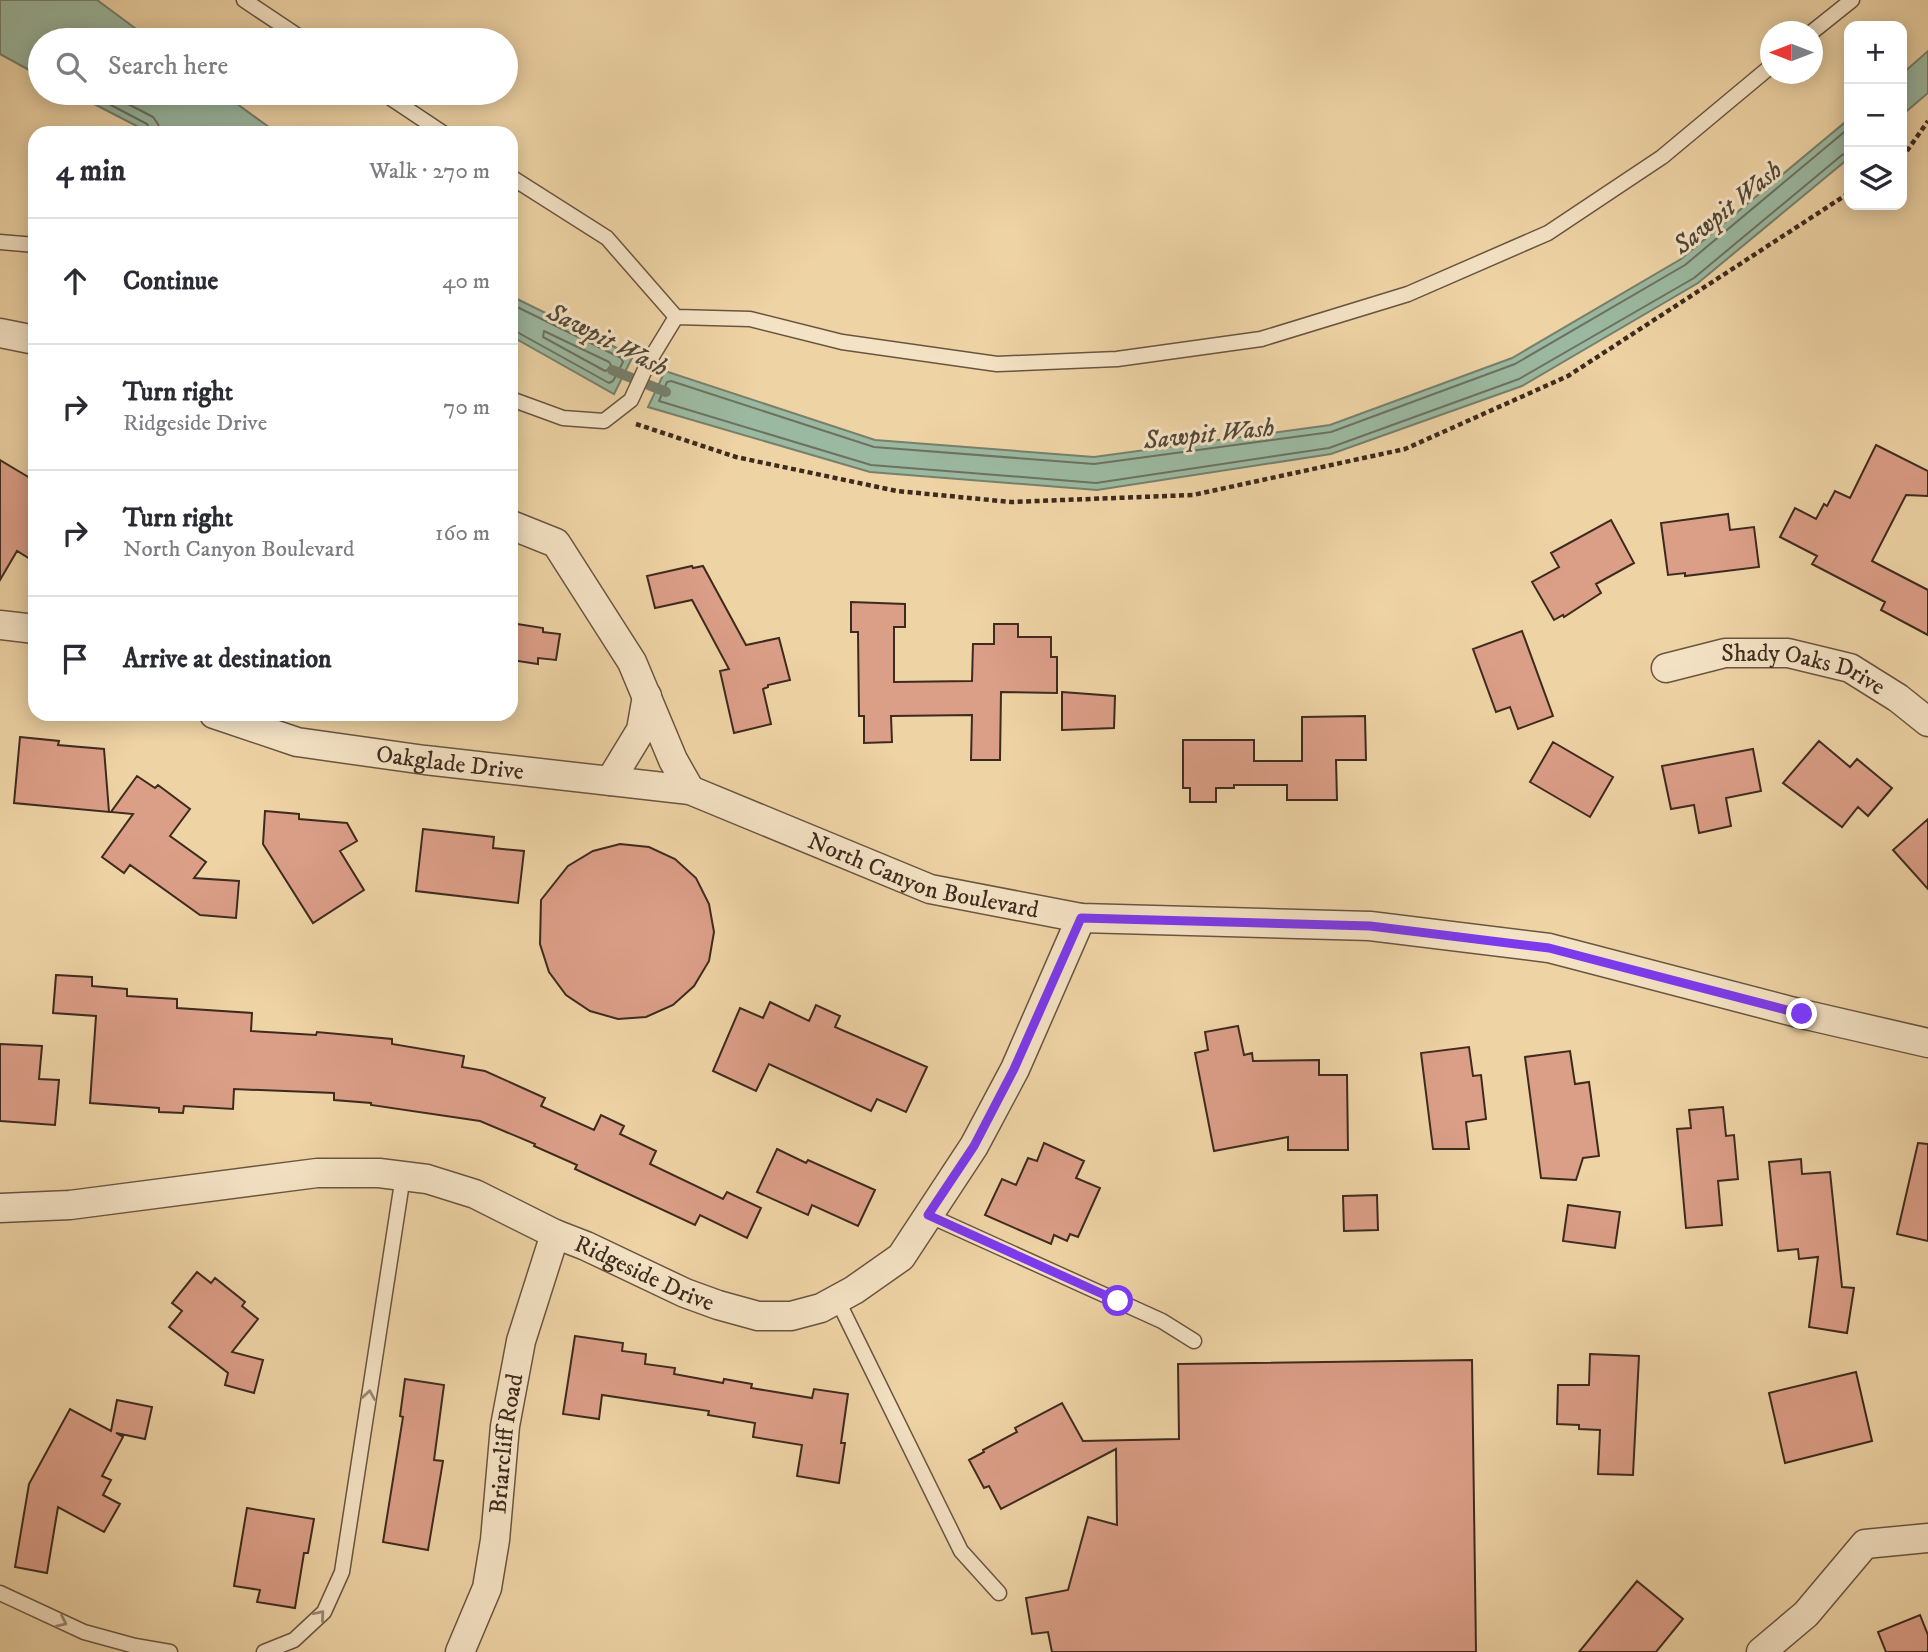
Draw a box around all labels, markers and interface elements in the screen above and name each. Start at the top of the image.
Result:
north arrow [1760,21,1823,84]
map controls [1844,21,1907,210]
button: + [1844,21,1907,84]
search box [28,28,518,105]
icon: search [52,48,90,86]
text: Search here [108,50,228,83]
button: − [1844,84,1907,147]
button: layers [1844,147,1907,210]
text: 4 min [56,153,126,190]
water label: Sawpit Wash [1666,154,1790,263]
text: Walk · 270 m [369,157,490,186]
icon: ahead [56,262,94,300]
text: Continue [123,265,218,298]
text: 40 m [442,267,490,296]
water label: Sawpit Wash [540,295,674,385]
text: Turn right [123,376,233,409]
icon: right [56,388,94,426]
text: 70 m [443,393,490,422]
text: Ridgeside Drive [123,409,267,438]
water label: Sawpit Wash [1141,411,1276,458]
text: Turn right [123,502,233,535]
icon: right [56,514,94,552]
text: 160 m [435,519,490,548]
text: North Canyon Boulevard [123,535,354,564]
street label: Shady Oaks Drive [1721,639,1891,702]
icon: arrive [56,640,94,678]
text: Arrive at destination [123,643,332,676]
street label: Oakglade Drive [374,739,525,787]
street label: North Canyon Boulevard [803,826,1041,926]
route end [1786,998,1817,1029]
street label: Ridgeside Drive [570,1229,718,1318]
route start [1102,1285,1133,1316]
street label: Briarcliff Road [483,1371,531,1515]
one-way arrow [361,1389,376,1401]
one-way arrow [311,1610,324,1622]
one-way arrow [55,1614,67,1628]

